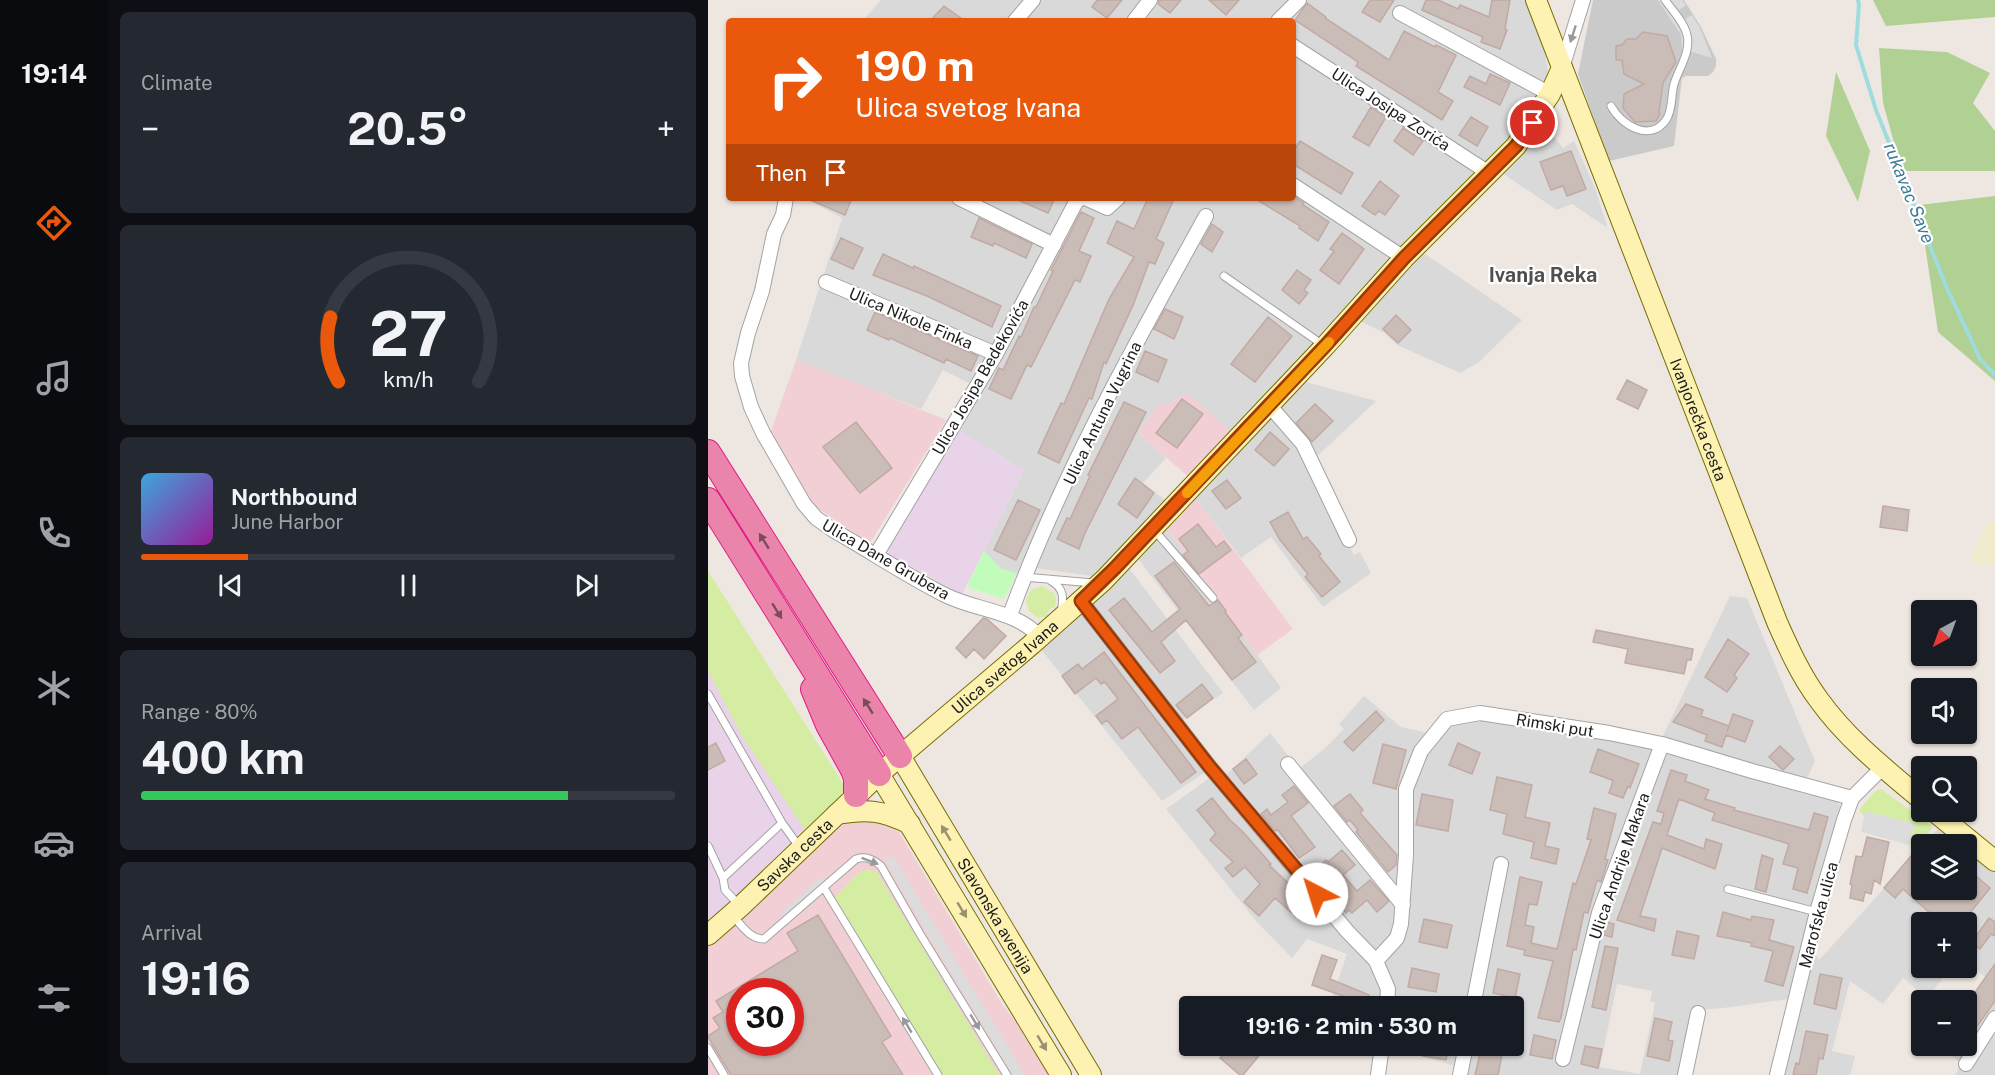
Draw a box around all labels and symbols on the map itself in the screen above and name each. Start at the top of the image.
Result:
one-way arrow [1568,25,1577,43]
street label: Ulica Josipa Zorića [1328,64,1454,155]
pin [1507,97,1558,148]
water label: rukavac Save [1880,139,1939,246]
district label: Ivanja Reka [1489,263,1597,287]
street label: Ulica Nikole Finka [846,284,976,353]
street label: Ulica Josipa Bedekovića [928,296,1033,458]
street label: Ulica Antuna Vugrina [1060,339,1145,488]
street label: Ivanjorečka cesta [1666,356,1730,484]
street label: Ulica Dane Grubera [819,515,953,604]
one-way arrow [759,533,770,549]
north arrow [1911,600,1977,666]
one-way arrow [772,603,783,619]
street label: Ulica svetog Ivana [948,616,1062,718]
one-way arrow [863,698,874,714]
street label: Rimski put [1515,710,1595,741]
street label: Ulica Andrije Makara [1585,790,1654,942]
street label: Savska cesta [753,815,837,896]
one-way arrow [940,825,951,841]
street label: Slavonska avenija [953,854,1037,977]
one-way arrow [862,857,880,867]
street label: Marofska ulica [1795,860,1842,970]
position arrow [1285,862,1349,926]
one-way arrow [956,902,967,918]
speed limit sign: 30 [726,978,804,1056]
one-way arrow [970,1014,981,1030]
one-way arrow [902,1017,913,1033]
one-way arrow [1036,1035,1047,1051]

